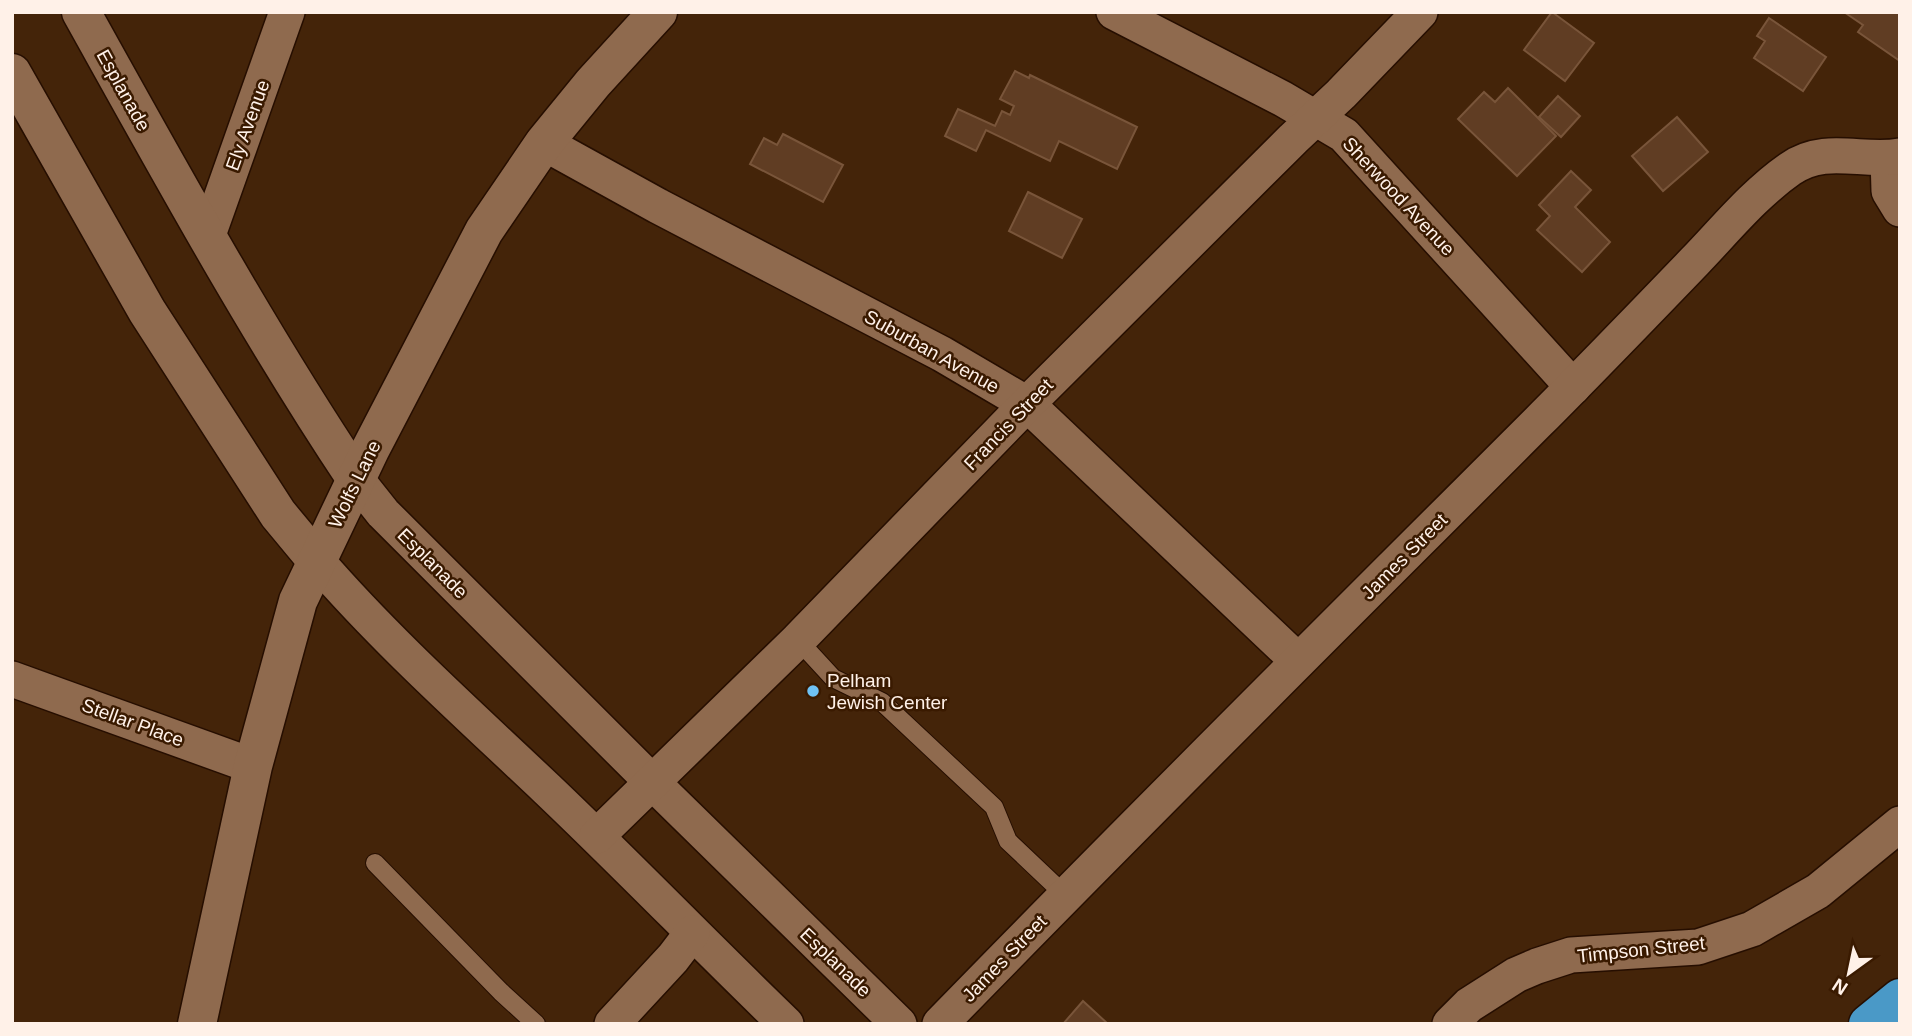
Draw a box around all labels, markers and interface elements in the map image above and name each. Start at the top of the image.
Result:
street label: Esplanade [93,46,155,135]
street label: Ely Avenue [221,77,274,173]
street label: Sherwood Avenue [1338,133,1459,260]
street label: Suburban Avenue [861,306,1003,397]
street label: Francis Street [960,374,1057,474]
street label: Wolfs Lane [324,437,385,531]
street label: James Street [1357,509,1452,603]
street label: Esplanade [393,524,472,603]
place label: Pelham Jewish Center [827,670,948,713]
marker: Pelham Jewish Center [805,683,821,699]
street label: Stellar Place [79,694,187,751]
street label: James Street [958,910,1051,1006]
street label: Esplanade [796,924,875,1001]
street label: Timpson Street [1576,932,1707,967]
north arrow [1814,938,1884,1008]
text: N [1829,974,1851,999]

